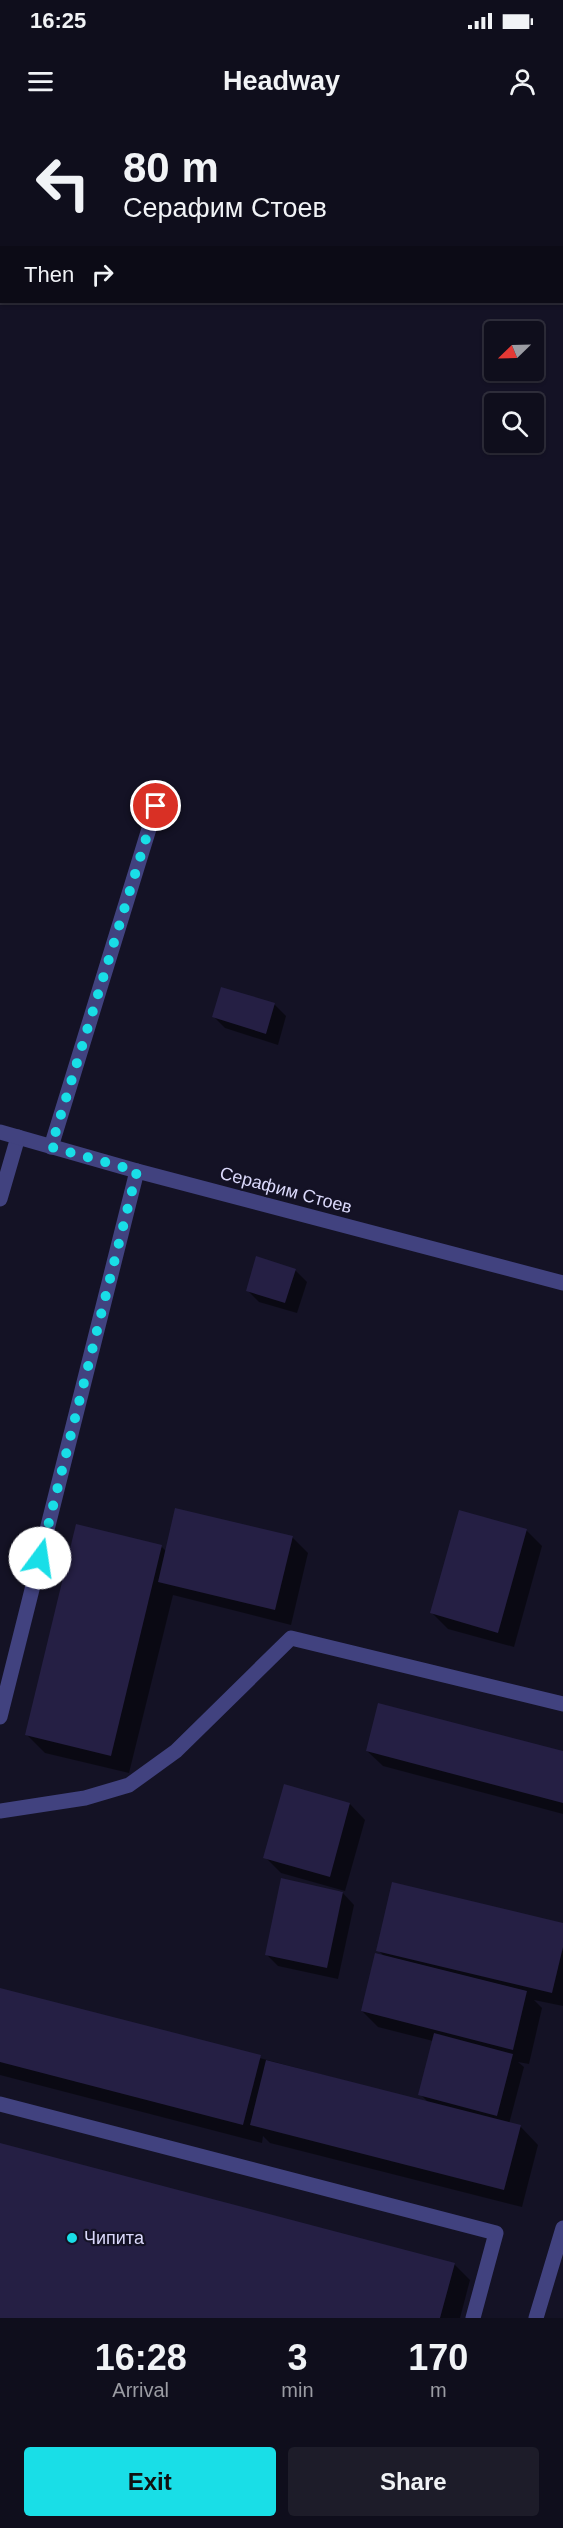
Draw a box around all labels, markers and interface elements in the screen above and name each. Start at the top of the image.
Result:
text: 16:25 [30,8,86,33]
icon: menu [24,65,57,98]
icon: person [506,65,539,98]
text: Headway [223,66,340,96]
icon: left [24,144,102,222]
text: 80 m [123,144,219,191]
text: Серафим Стоев [123,193,327,223]
icon: right [86,258,119,291]
text: Then [24,262,74,287]
north arrow [484,321,544,381]
map controls [484,321,544,453]
button: search [484,393,544,453]
pin [130,780,181,831]
icon: arrive [139,789,172,822]
street label: Серафим Стоев [218,1163,354,1217]
position arrow [8.0,1526,72.0,1590]
place label: Чипита [84,2228,145,2248]
marker: Чипита [65,2231,79,2245]
text: 16:28 [95,2337,187,2378]
text: 3 [287,2337,307,2378]
text: 170 [408,2337,468,2378]
text: Arrival [112,2379,169,2401]
text: min [281,2379,314,2401]
text: m [430,2379,447,2401]
button: Exit [24,2447,276,2516]
button: Share [288,2447,539,2516]

